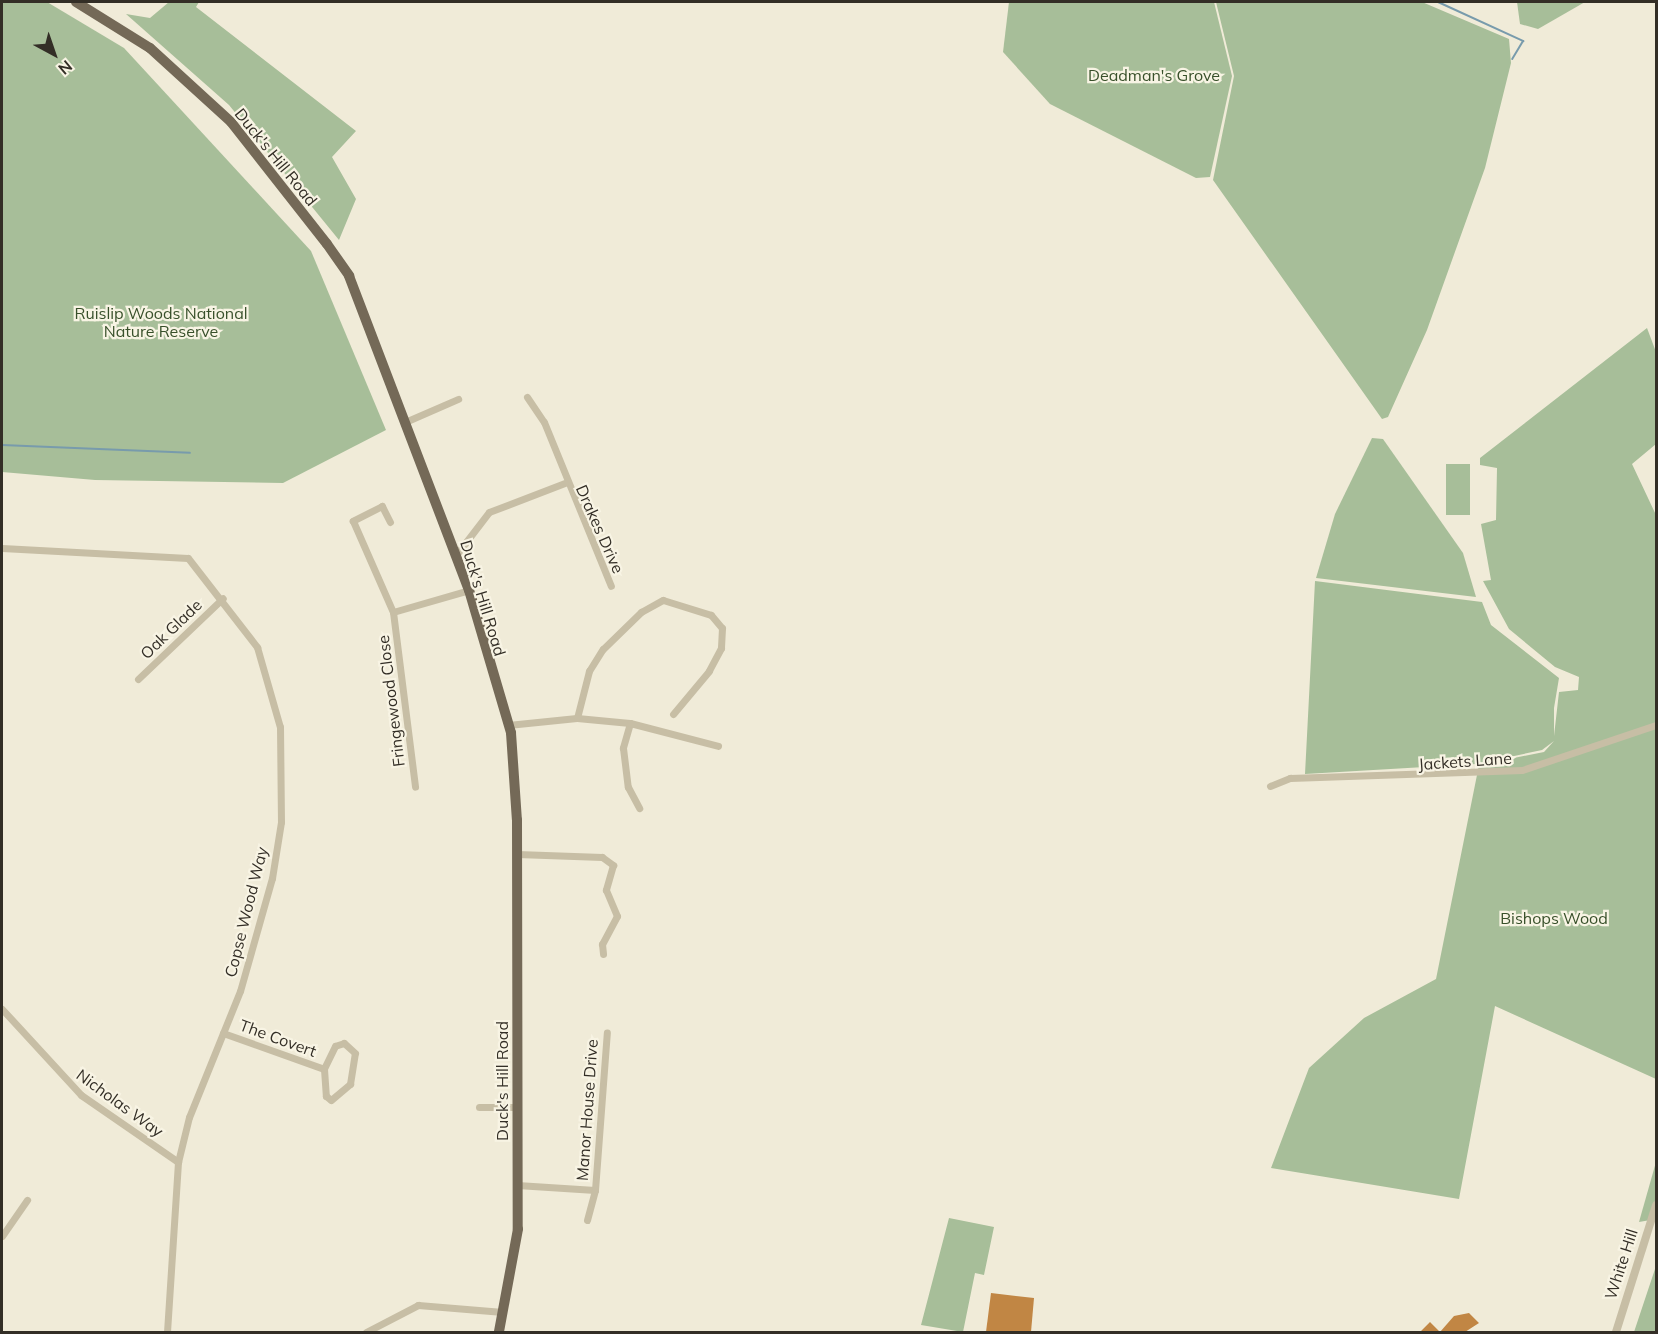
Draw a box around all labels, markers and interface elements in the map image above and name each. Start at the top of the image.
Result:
north arrow [24,24,84,84]
text: N [55,56,77,79]
park label: Deadman's Grove [1088,65,1220,85]
street label: Duck's Hill Road [231,104,321,210]
park label: Ruislip Woods National Nature Reserve [74,303,248,341]
street label: Drakes Drive [572,482,628,576]
street label: Duck's Hill Road [456,538,510,658]
street label: Oak Glade [136,595,206,663]
street label: Fringewood Close [373,634,409,768]
street label: Jackets Lane [1418,748,1512,774]
street label: Copse Wood Way [221,845,271,979]
park label: Bishops Wood [1500,908,1608,928]
street label: The Covert [237,1015,319,1061]
street label: Duck's Hill Road [492,1021,512,1141]
street label: Manor House Drive [572,1039,602,1181]
street label: Nicholas Way [73,1065,167,1141]
street label: White Hill [1601,1226,1641,1302]

